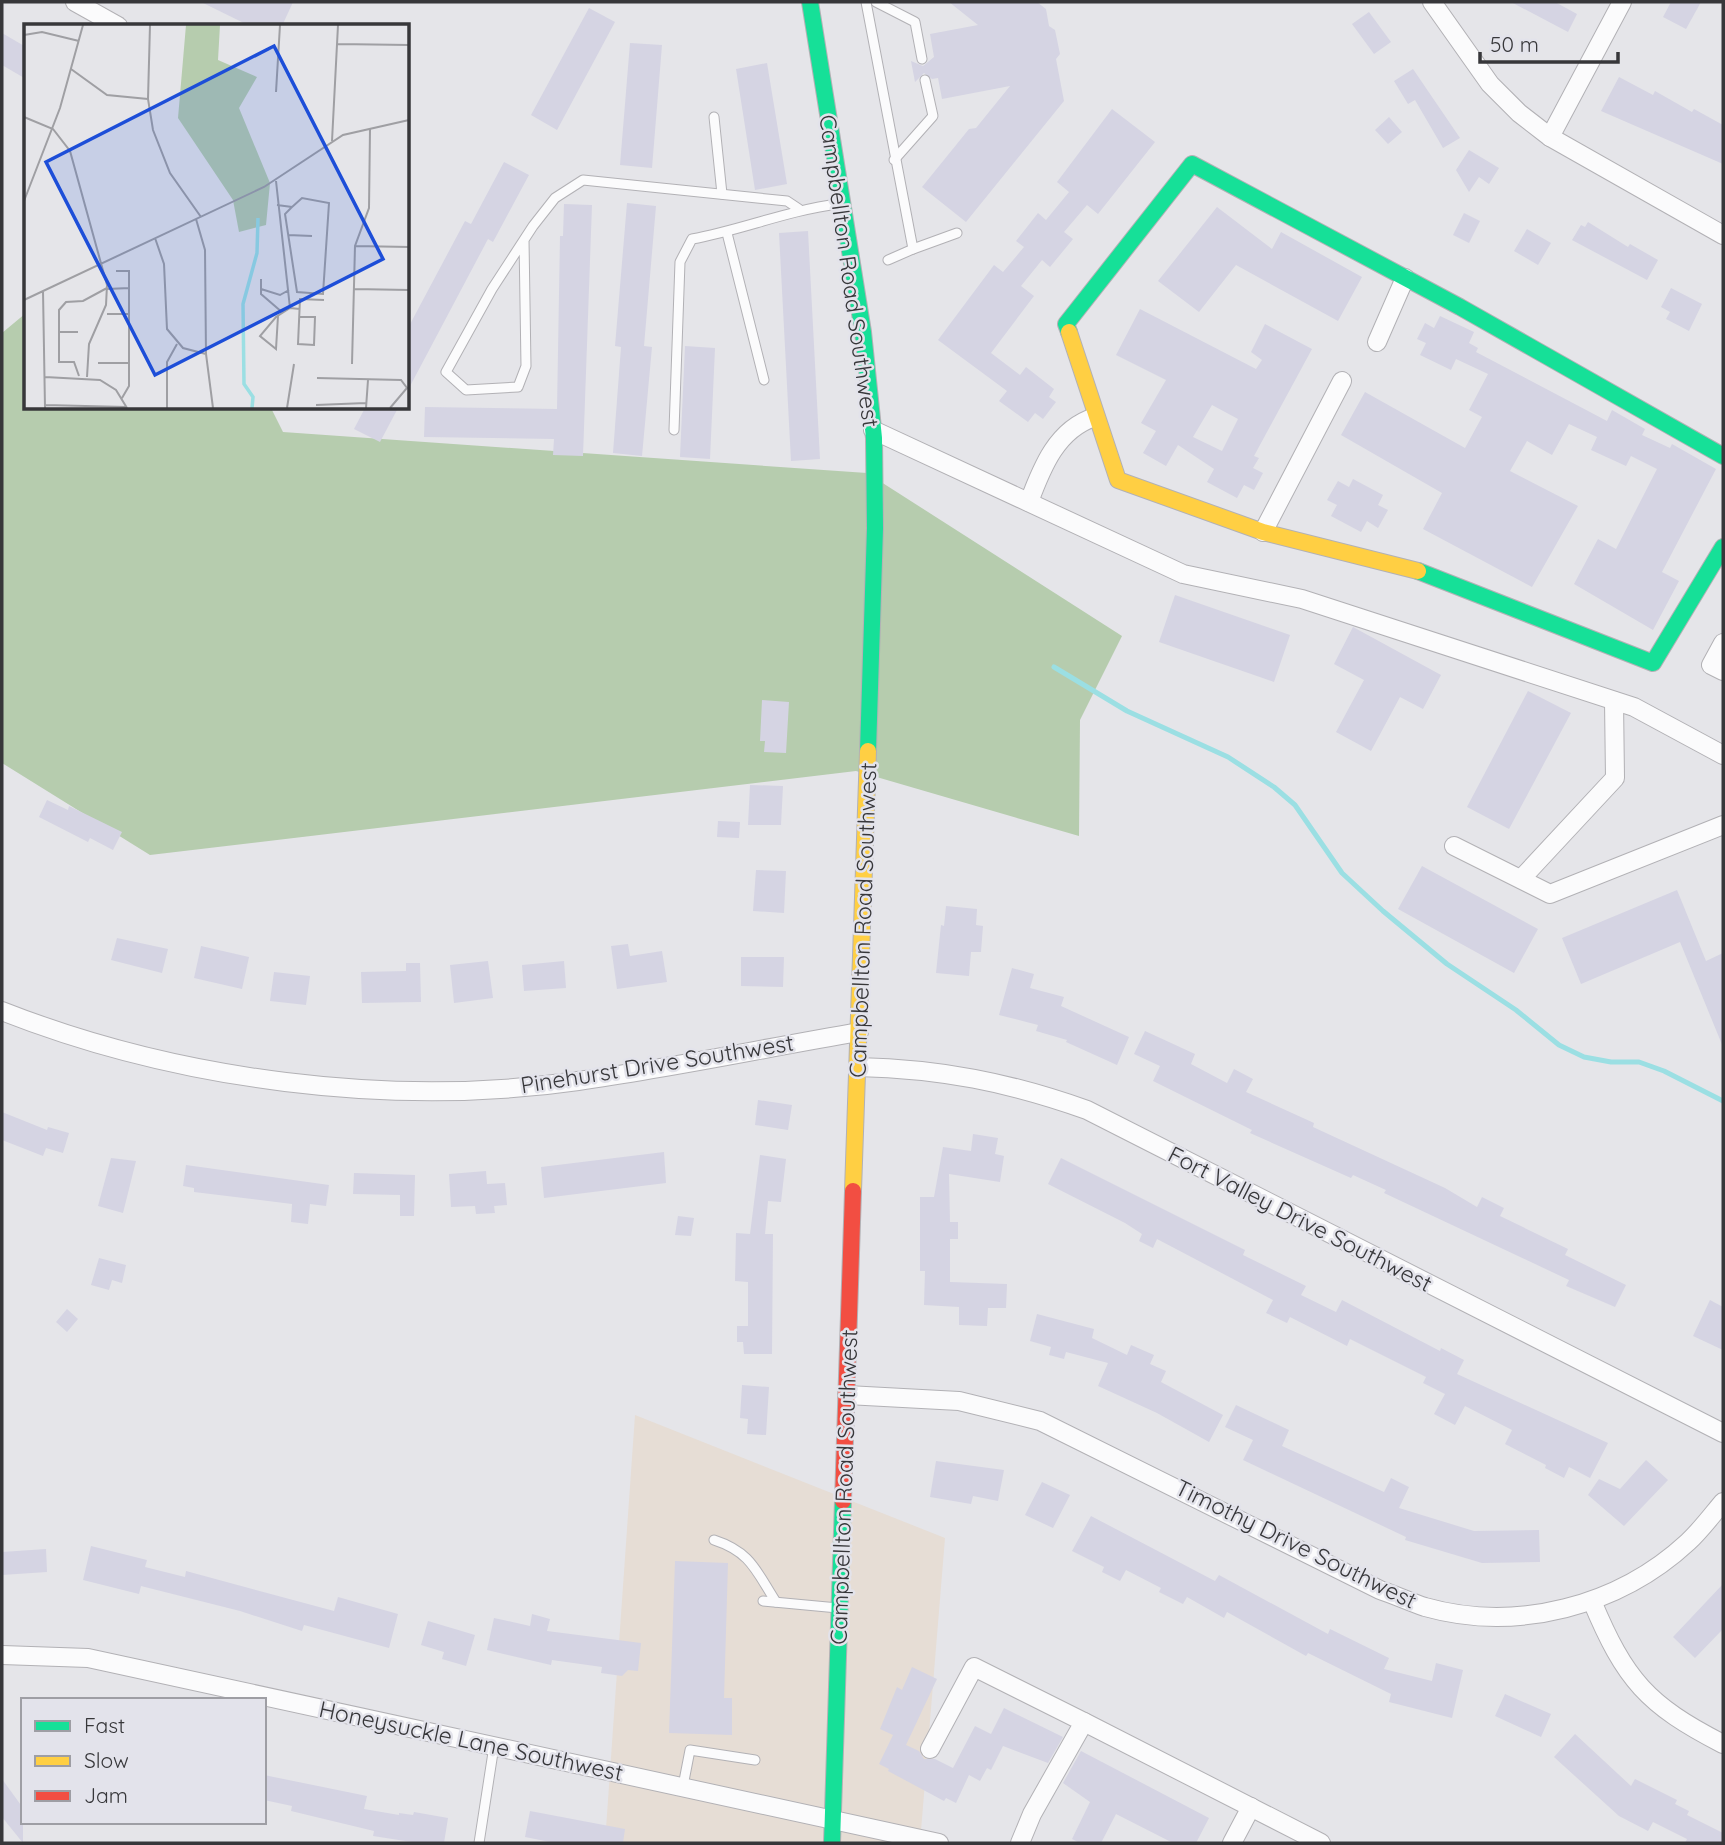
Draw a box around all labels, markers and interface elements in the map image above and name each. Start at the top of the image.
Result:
scale bar [1480,21,1618,65]
inset map [24,24,410,410]
text: 50 m [1490,31,1539,57]
street label: Campbellton Road Southwest [813,113,886,429]
street label: Campbellton Road Southwest [843,762,883,1078]
street label: Pinehurst Drive Southwest [518,1028,796,1099]
street label: Fort Valley Drive Southwest [1163,1139,1437,1298]
street label: Campbellton Road Southwest [824,1329,864,1645]
street label: Timothy Drive Southwest [1171,1472,1422,1615]
street label: Honeysuckle Lane Southwest [316,1694,626,1787]
legend [21,1698,266,1824]
text: Fast [84,1712,125,1738]
text: Slow [84,1747,129,1773]
text: Jam [84,1782,128,1808]

